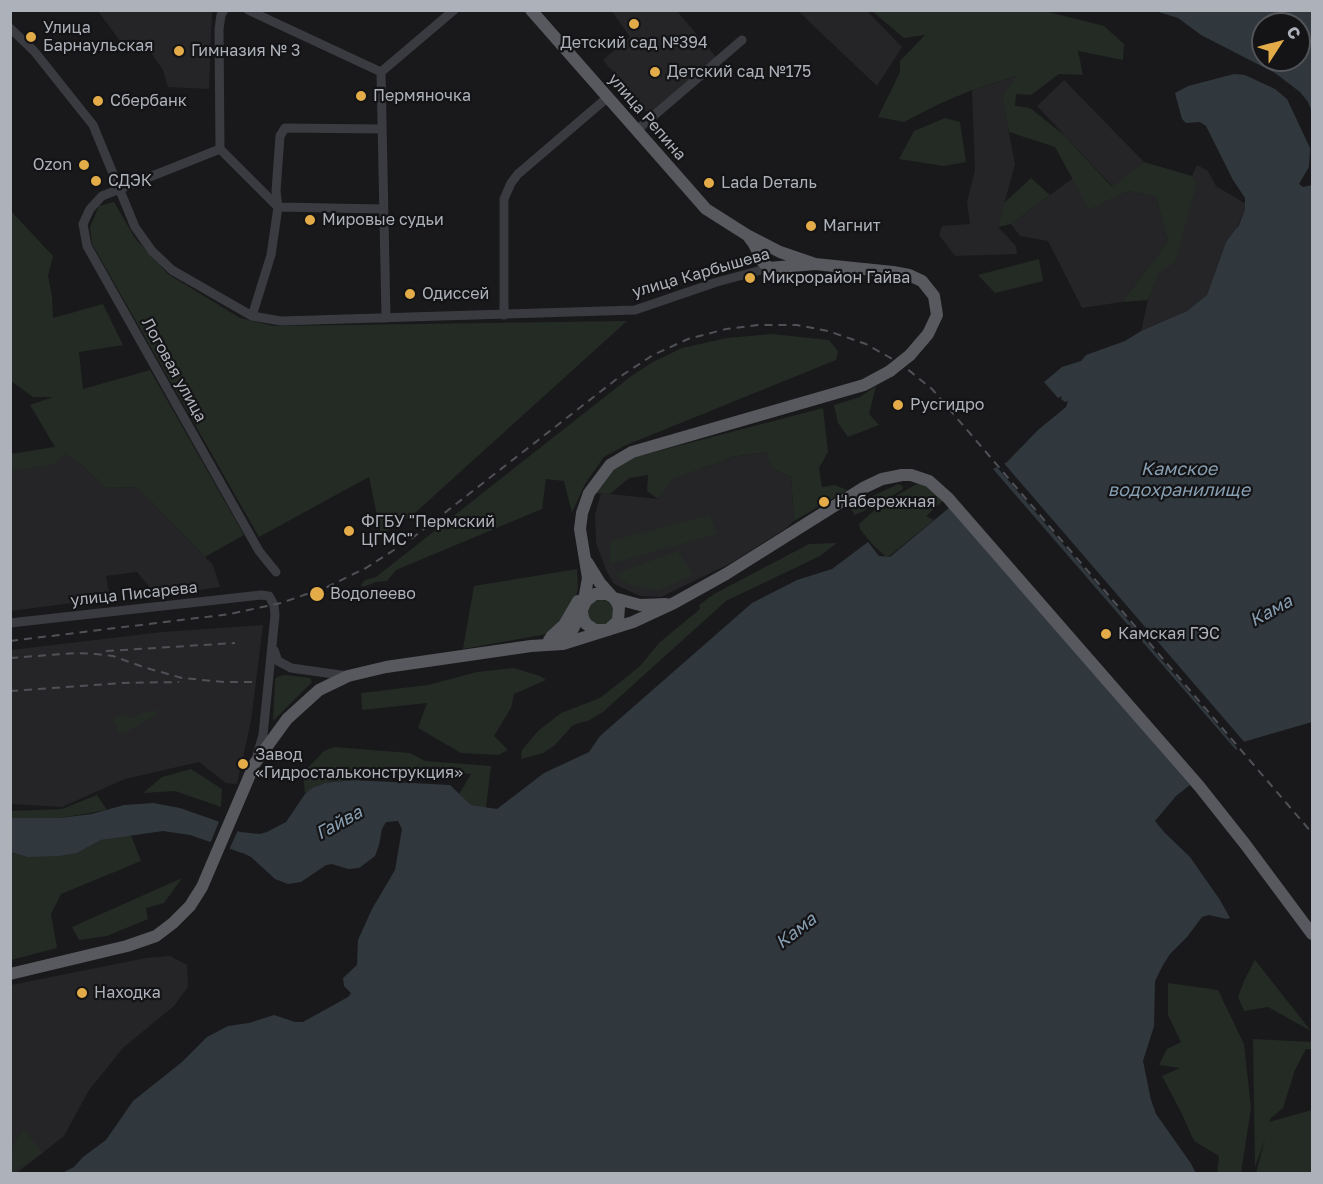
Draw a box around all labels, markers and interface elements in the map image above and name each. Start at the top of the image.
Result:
north arrow [1251,12,1311,72]
marker: Детский сад №394 [627,17,641,31]
place label: Улица Барнаульская [43,18,153,56]
text: С [1283,22,1305,43]
marker: Улица Барнаульская [24,30,38,44]
place label: Детский сад №394 [560,33,708,53]
place label: Гимназия № 3 [191,41,300,61]
marker: Гимназия № 3 [172,44,186,58]
place label: Детский сад №175 [667,62,811,82]
marker: Детский сад №175 [648,65,662,79]
street label: улица Репина [604,70,690,164]
place label: Пермяночка [373,86,471,106]
marker: Пермяночка [354,89,368,103]
place label: Сбербанк [110,91,187,111]
marker: Сбербанк [91,94,105,108]
place label: Ozon [33,155,72,175]
marker: Ozon [77,158,91,172]
place label: СДЭК [108,171,152,191]
place label: Lada Dеталь [721,173,817,193]
marker: СДЭК [89,174,103,188]
marker: Lada Dеталь [702,176,716,190]
place label: Мировые судьи [322,210,444,230]
marker: Мировые судьи [303,213,317,227]
place label: Магнит [823,216,881,236]
marker: Магнит [804,219,818,233]
street label: улица Карбышева [630,244,772,302]
place label: Микрорайон Гайва [762,268,910,288]
marker: Микрорайон Гайва [743,271,757,285]
place label: Одиссей [422,284,489,304]
marker: Одиссей [403,287,417,301]
street label: Логовая улица [138,315,210,425]
place label: Русгидро [910,395,984,415]
marker: Русгидро [891,398,905,412]
water label: Камское водохранилище [1108,458,1250,500]
place label: Набережная [836,492,936,512]
marker: Набережная [817,495,831,509]
place label: ФГБУ "Пермский ЦГМС" [361,512,495,550]
marker: ФГБУ "Пермский ЦГМС" [342,524,356,538]
street label: улица Писарева [70,578,198,610]
place label: Водолеево [330,584,416,604]
marker: Водолеево [308,585,326,603]
water label: Кама [1246,590,1296,632]
place label: Камская ГЭС [1118,624,1220,644]
marker: Камская ГЭС [1099,627,1113,641]
place label: Завод «Гидростальконструкция» [255,745,463,783]
marker: Завод «Гидростальконструкция» [236,757,250,771]
water label: Гайва [312,801,366,845]
water label: Кама [771,908,821,954]
place label: Находка [94,983,161,1003]
marker: Находка [75,986,89,1000]

